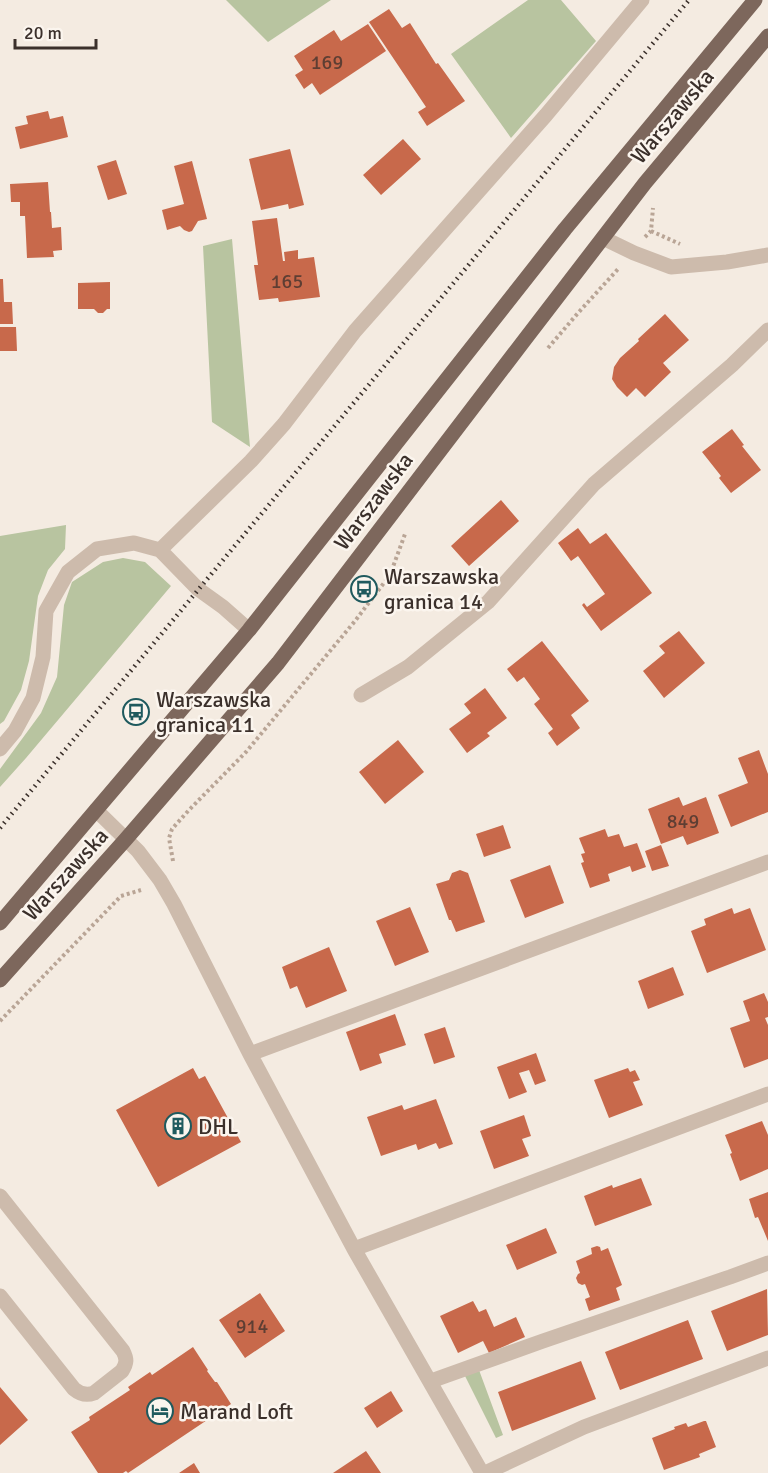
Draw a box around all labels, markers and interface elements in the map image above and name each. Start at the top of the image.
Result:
scale bar [15,12,96,50]
text: 20 m [24,22,62,44]
house number: 169 [311,50,343,75]
street label: Warszawska [625,64,720,169]
house number: 165 [271,269,303,294]
street label: Warszawska [328,447,419,555]
place label: Warszawska granica 14 [384,563,499,615]
bus stop icon: Warszawska granica 14 [349,574,379,604]
place label: Warszawska granica 11 [156,686,271,738]
bus stop icon: Warszawska granica 11 [121,697,151,727]
house number: 849 [667,809,699,834]
street label: Warszawska [17,822,114,926]
building icon: DHL [163,1111,193,1141]
place label: DHL [198,1113,238,1140]
house number: 914 [236,1314,268,1339]
hotel icon: Marand Loft [145,1396,175,1426]
place label: Marand Loft [180,1398,293,1425]

